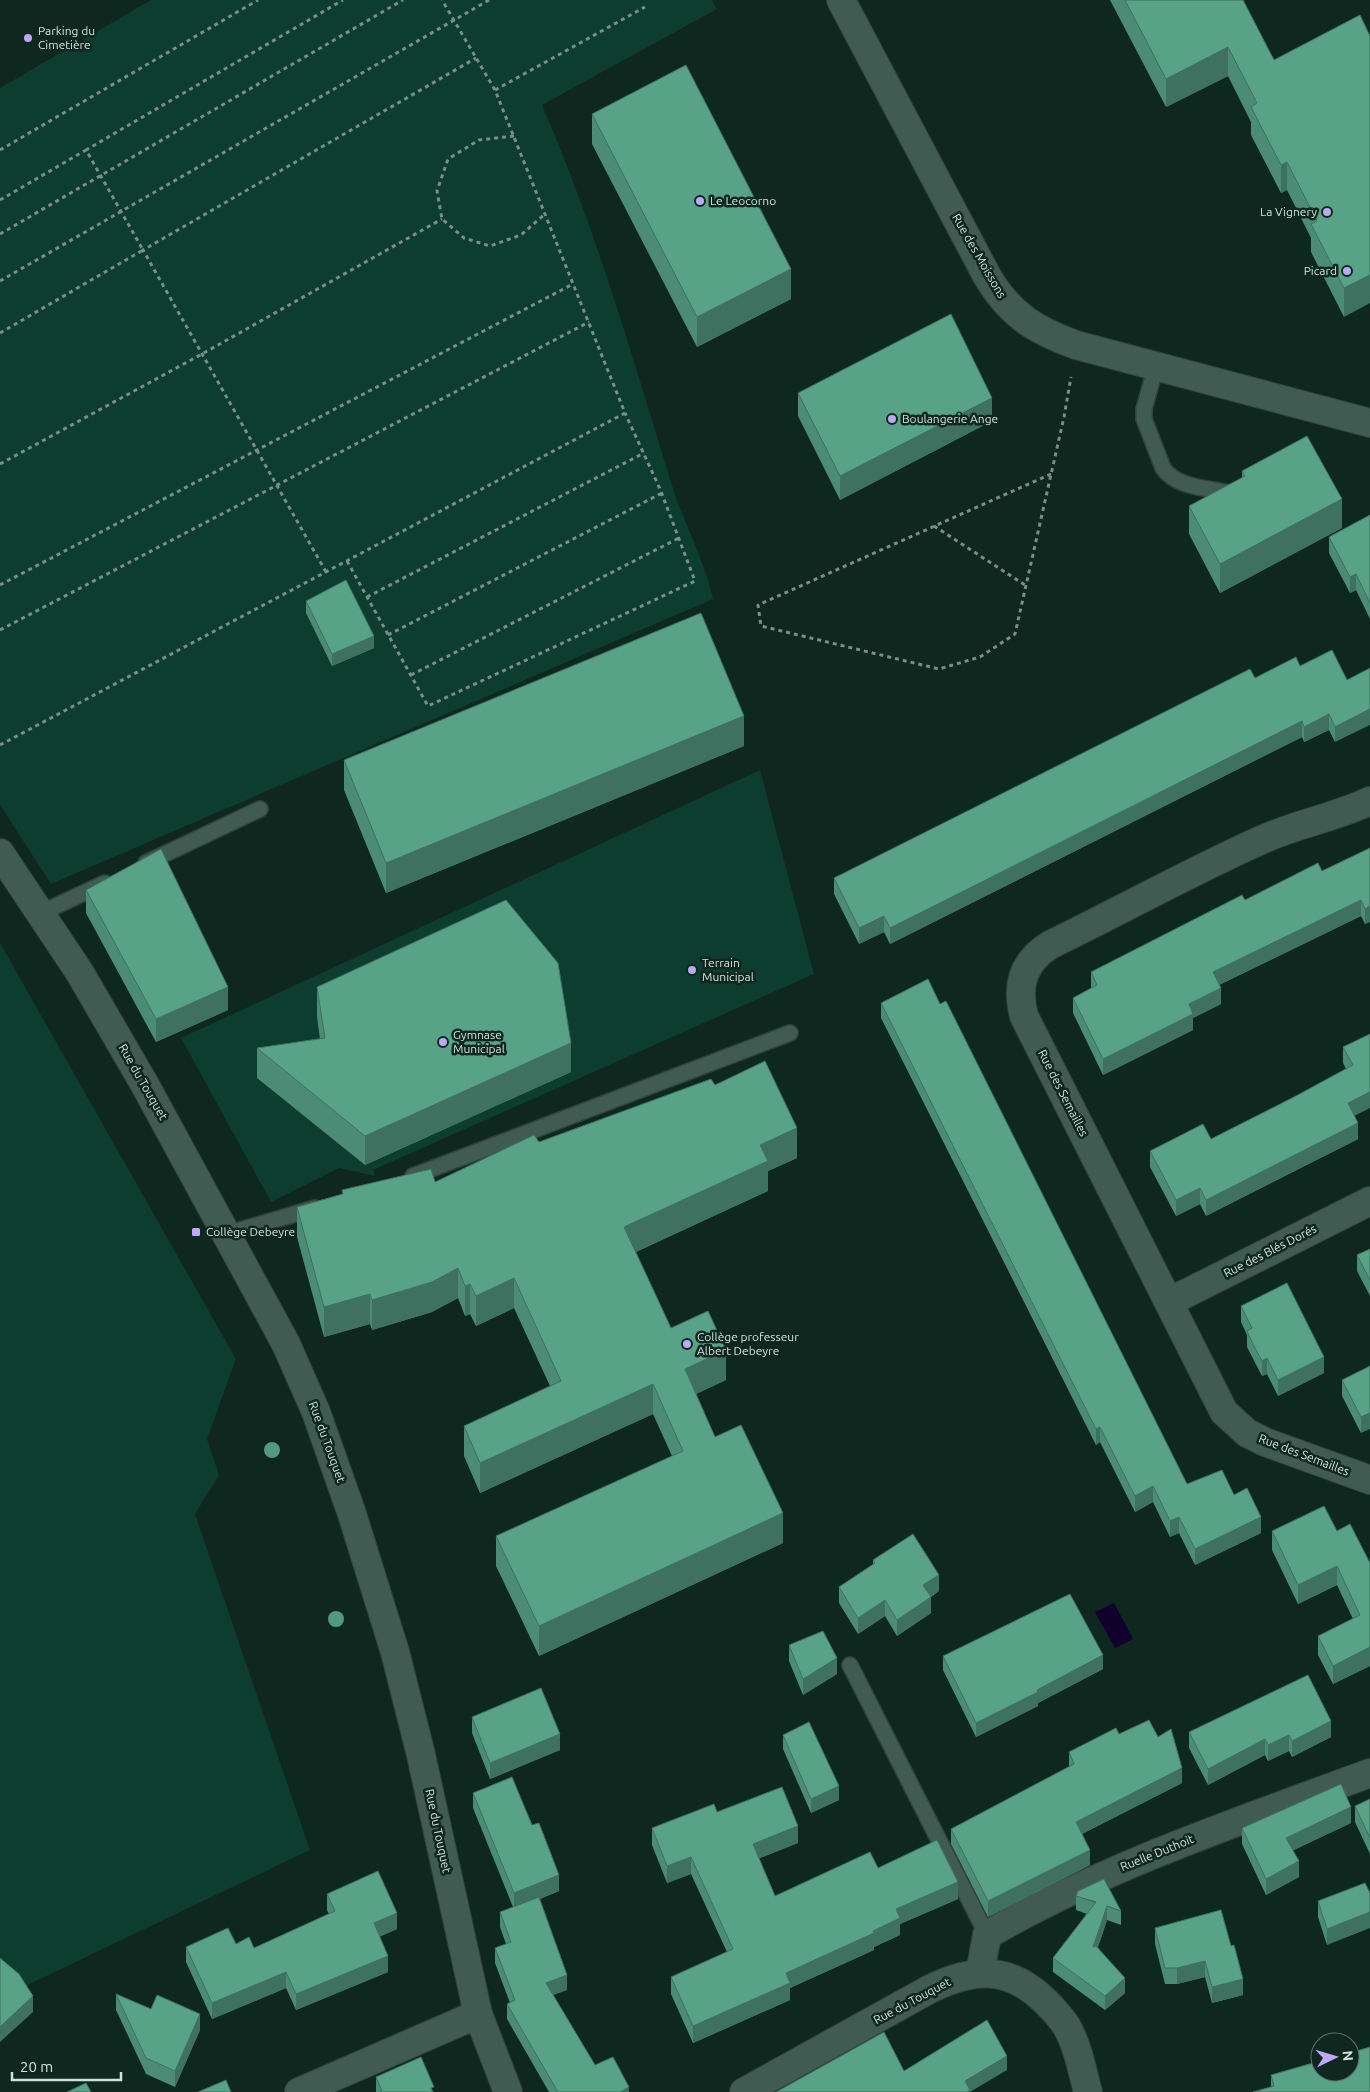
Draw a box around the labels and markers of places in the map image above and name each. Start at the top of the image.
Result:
place label: Parking du Cimetière [38,24,95,51]
marker: Parking du Cimetière [22,32,34,44]
place label: Le Leocorno [710,194,776,207]
marker: Le Leocorno [694,195,706,207]
place label: La Vignery [1260,205,1317,218]
marker: La Vignery [1321,206,1333,218]
place label: Picard [1304,264,1337,277]
marker: Picard [1341,265,1353,277]
place label: Boulangerie Ange [902,412,998,425]
marker: Boulangerie Ange [886,413,898,425]
place label: Terrain Municipal [702,956,754,983]
marker: Terrain Municipal [686,964,698,976]
place label: Gymnase Municipal [453,1028,505,1055]
marker: Gymnase Municipal [437,1036,449,1048]
place label: Collège Debeyre [206,1225,295,1238]
marker: Collège Debeyre [190,1226,202,1238]
place label: Collège professeur Albert Debeyre [697,1330,799,1357]
marker: Collège professeur Albert Debeyre [681,1338,693,1350]

